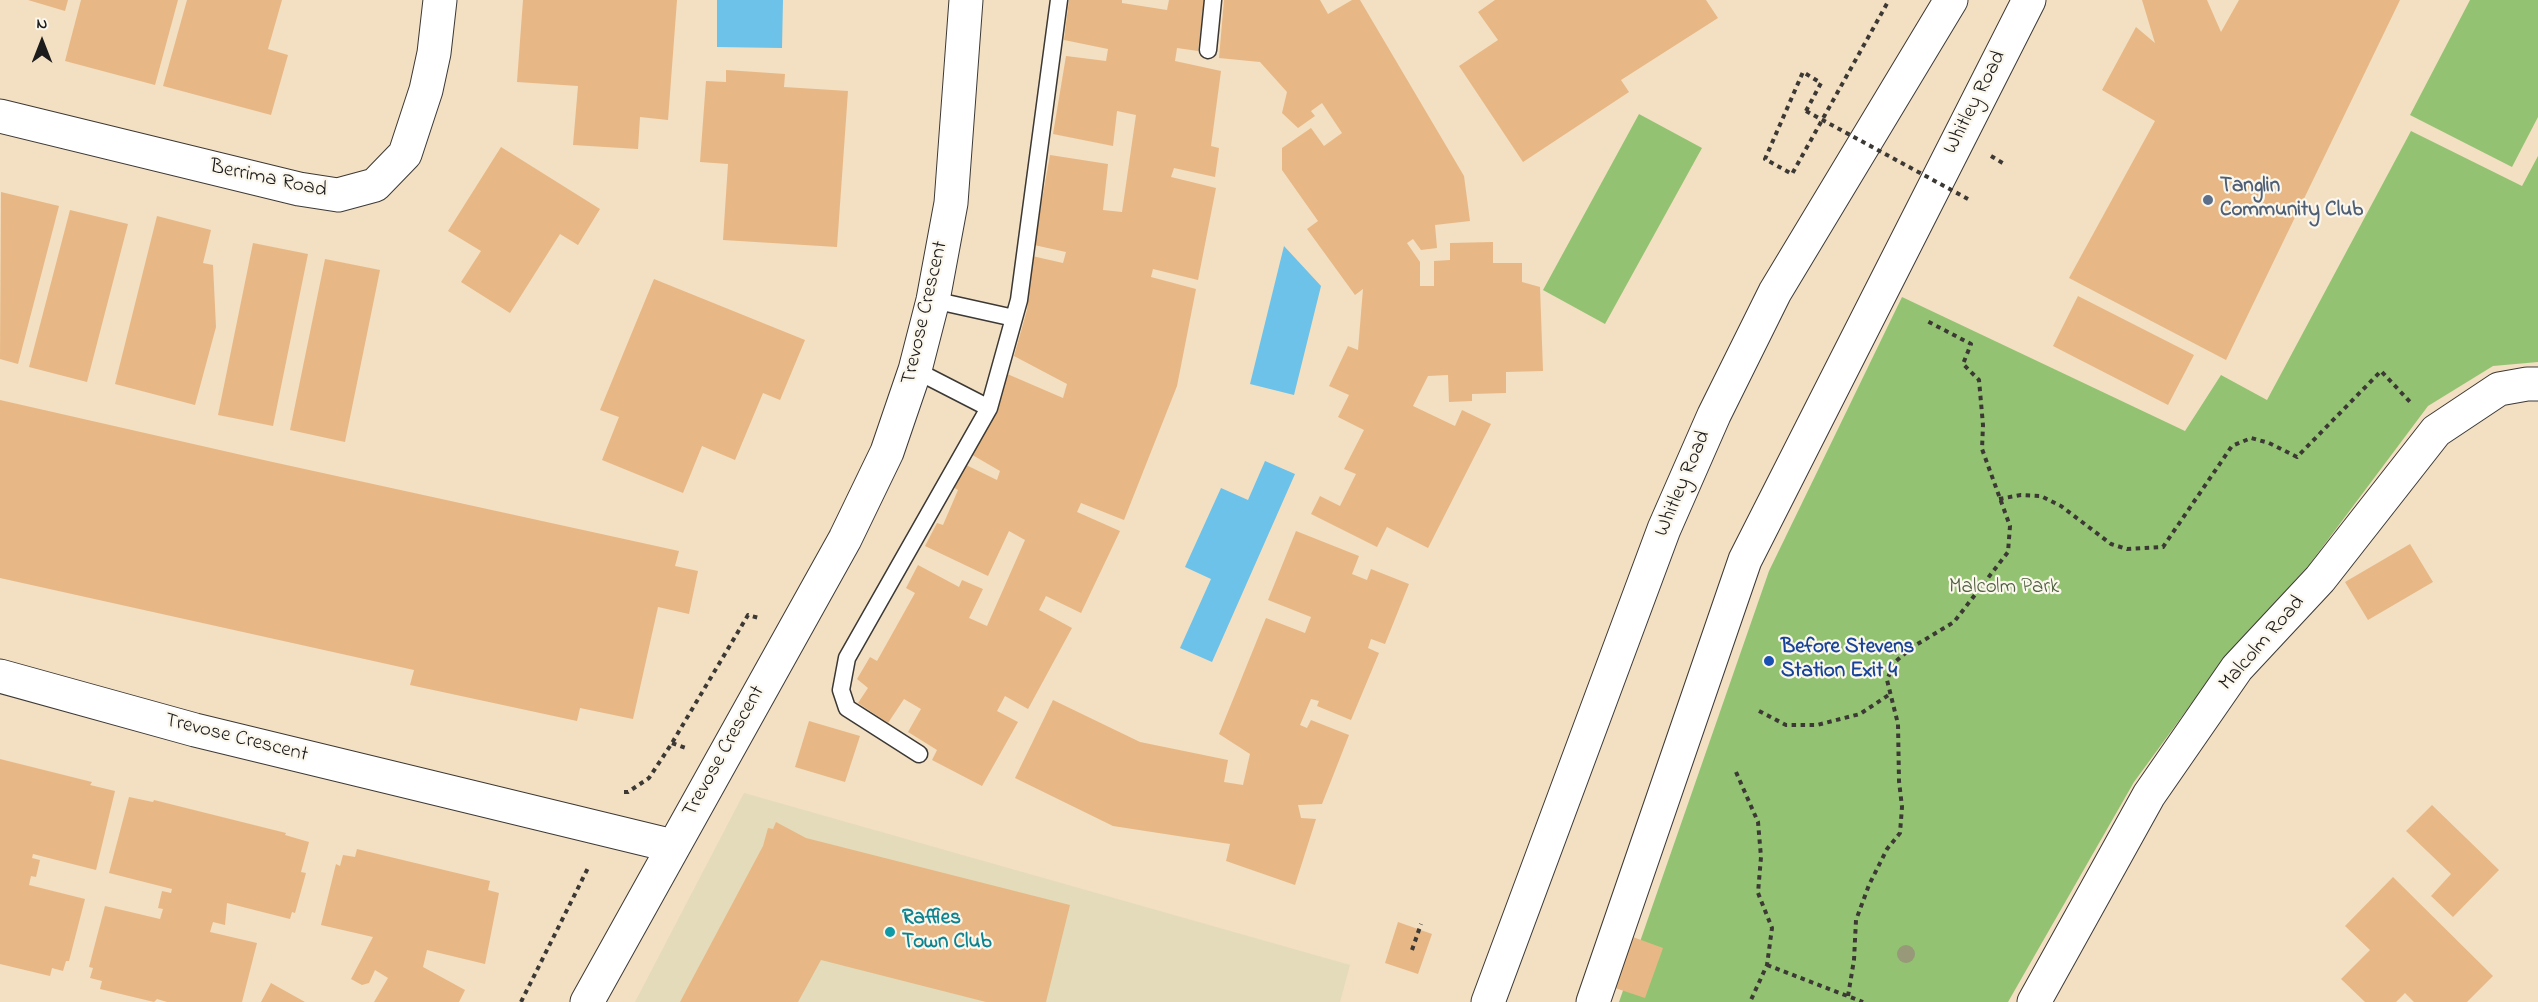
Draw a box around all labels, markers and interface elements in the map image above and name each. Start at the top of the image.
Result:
north arrow [12,12,72,72]
text: N [37,12,47,36]
street label: Whitley Road [1939,47,2013,159]
street label: Berrima Road [207,155,329,205]
place label: Tanglin Community Club [2220,175,2363,225]
marker: Tanglin Community Club [2201,193,2215,207]
street label: Trevose Crescent [897,239,955,387]
street label: Whitley Road [1650,427,1718,541]
park label: Malcolm Park [1949,576,2059,602]
street label: Malcolm Road [2215,591,2311,697]
place label: Before Stevens Station Exit 4 [1781,636,1914,686]
marker: Before Stevens Station Exit 4 [1762,654,1776,668]
street label: Trevose Crescent [678,682,772,822]
street label: Trevose Crescent [162,709,310,769]
place label: Raffles Town Club [902,907,992,957]
marker: Raffles Town Club [883,925,897,939]

